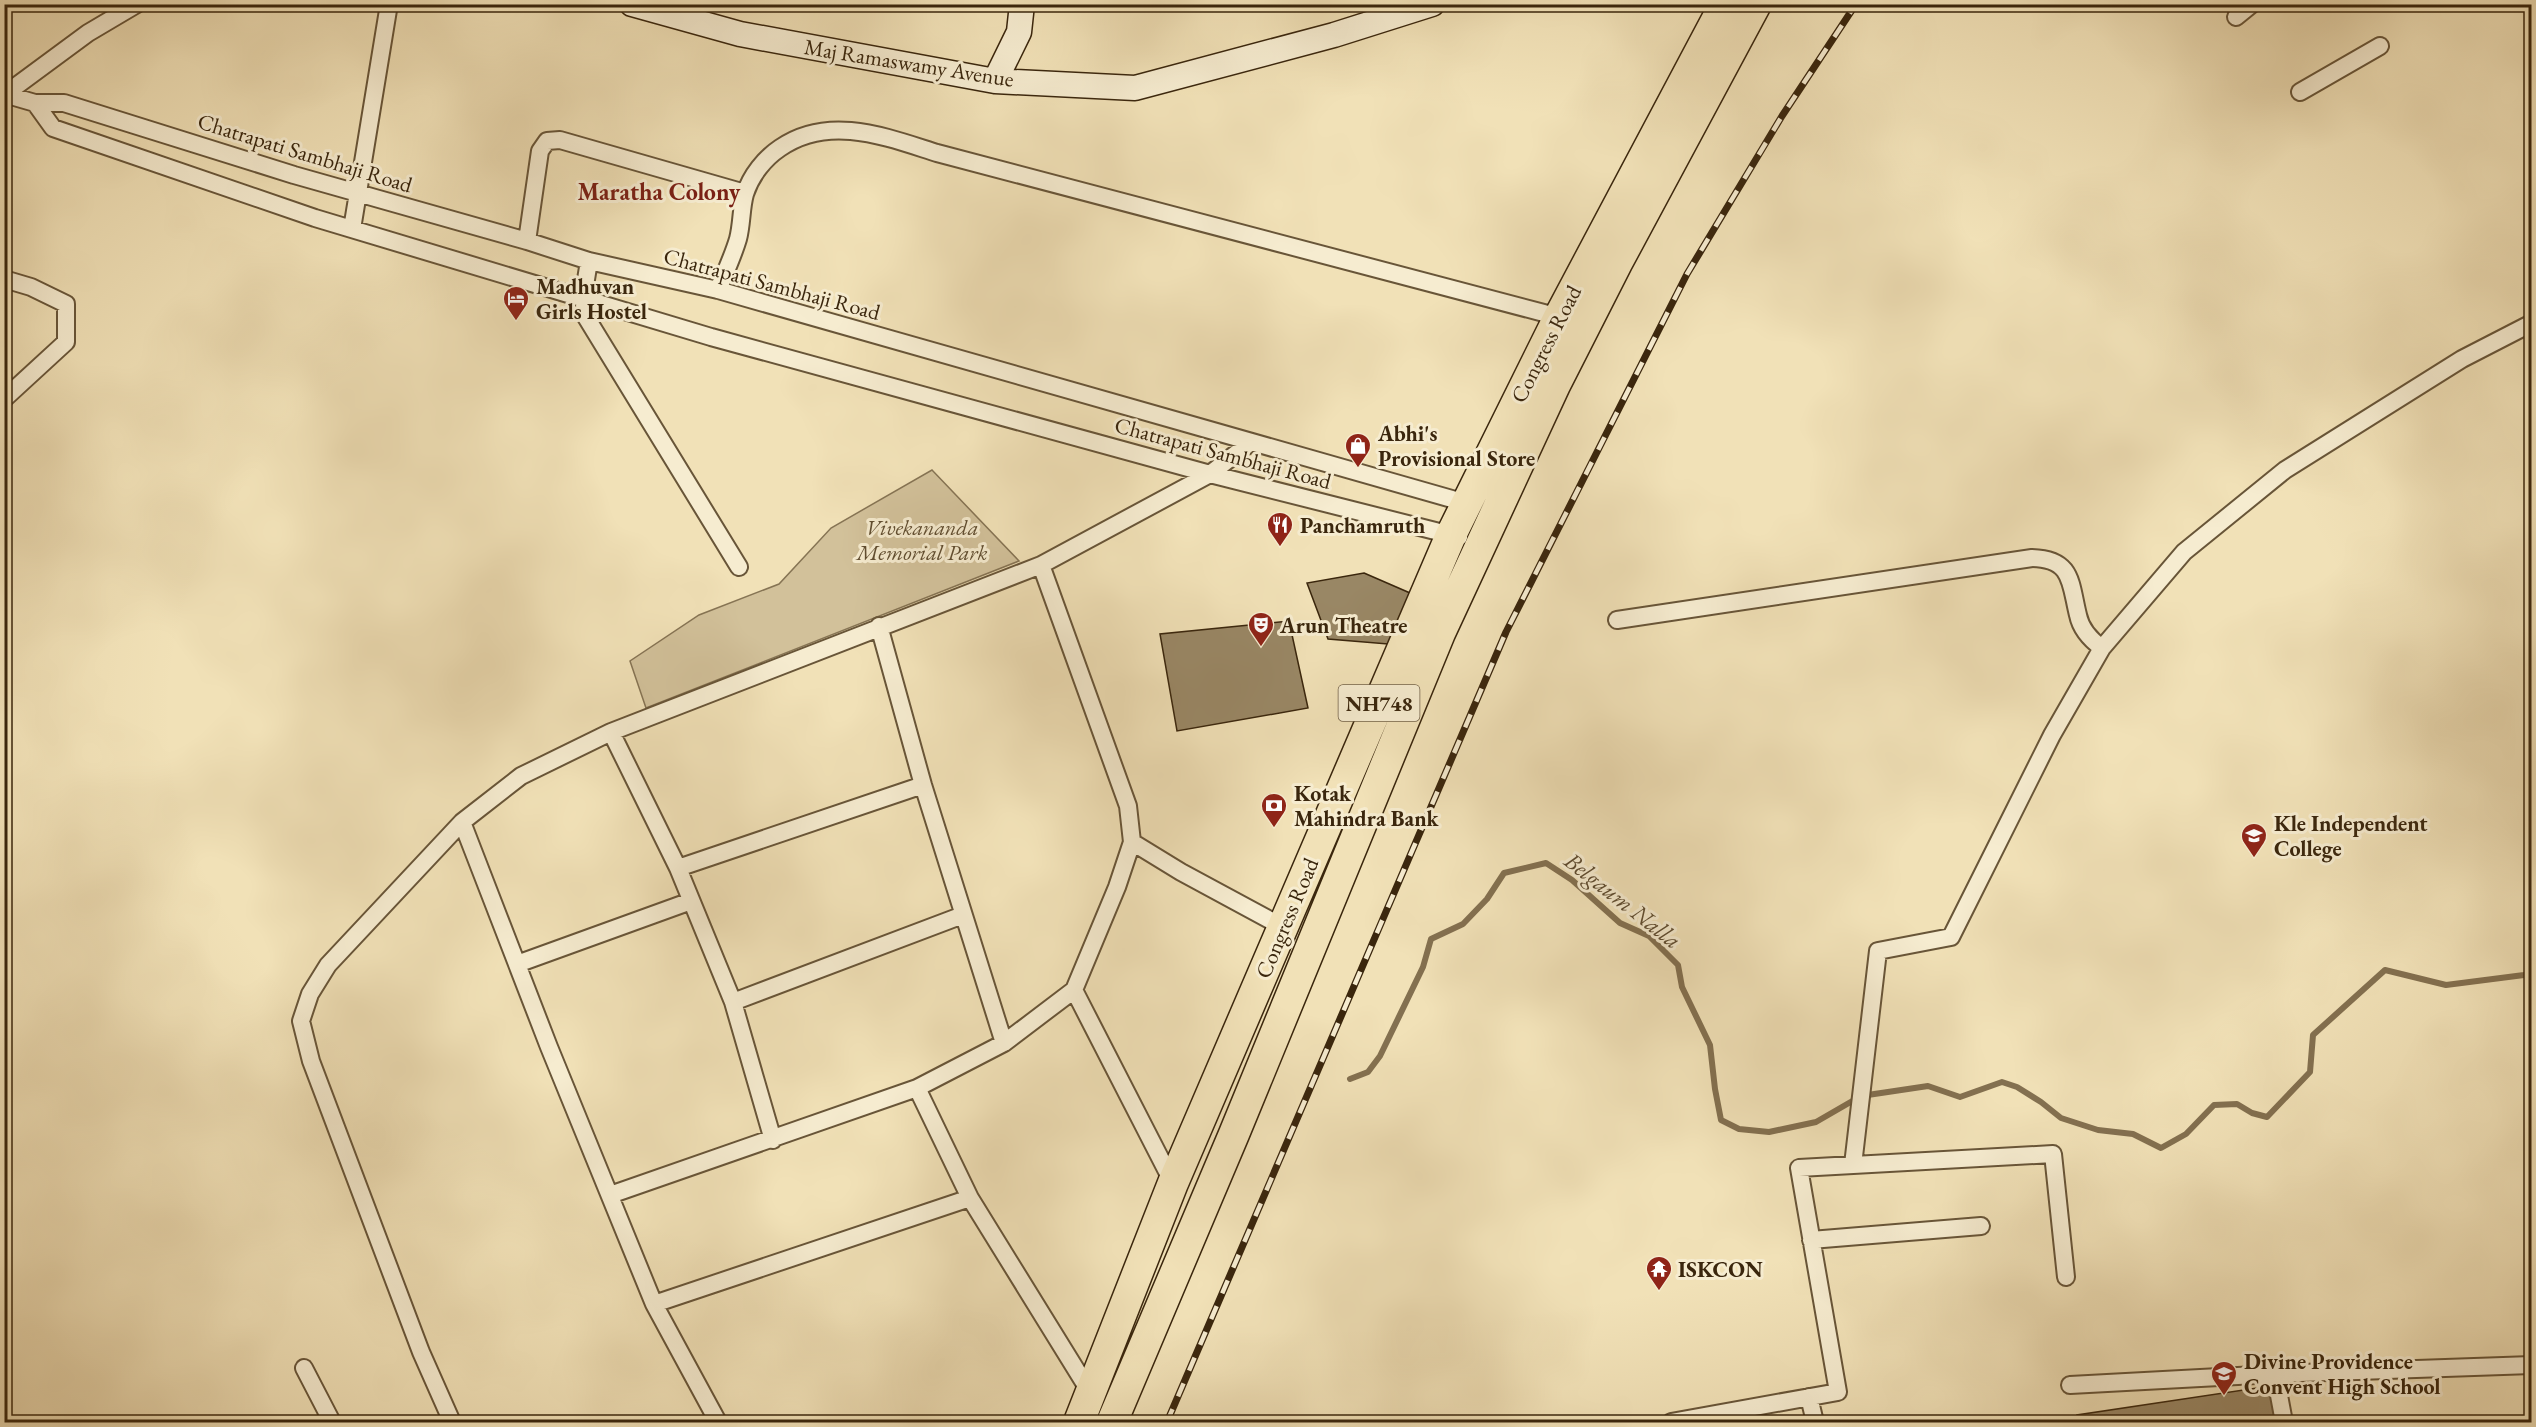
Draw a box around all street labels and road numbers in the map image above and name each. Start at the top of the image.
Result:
street label: Maj Ramaswamy Avenue [802,32,1016,94]
street label: Chatrapati Sambhaji Road [194,107,417,200]
street label: Chatrapati Sambhaji Road [661,241,884,327]
street label: Congress Road [1504,279,1588,408]
street label: Chatrapati Sambhaji Road [1112,410,1335,496]
road number: NH748 [1338,685,1420,721]
street label: Congress Road [1249,852,1326,983]

